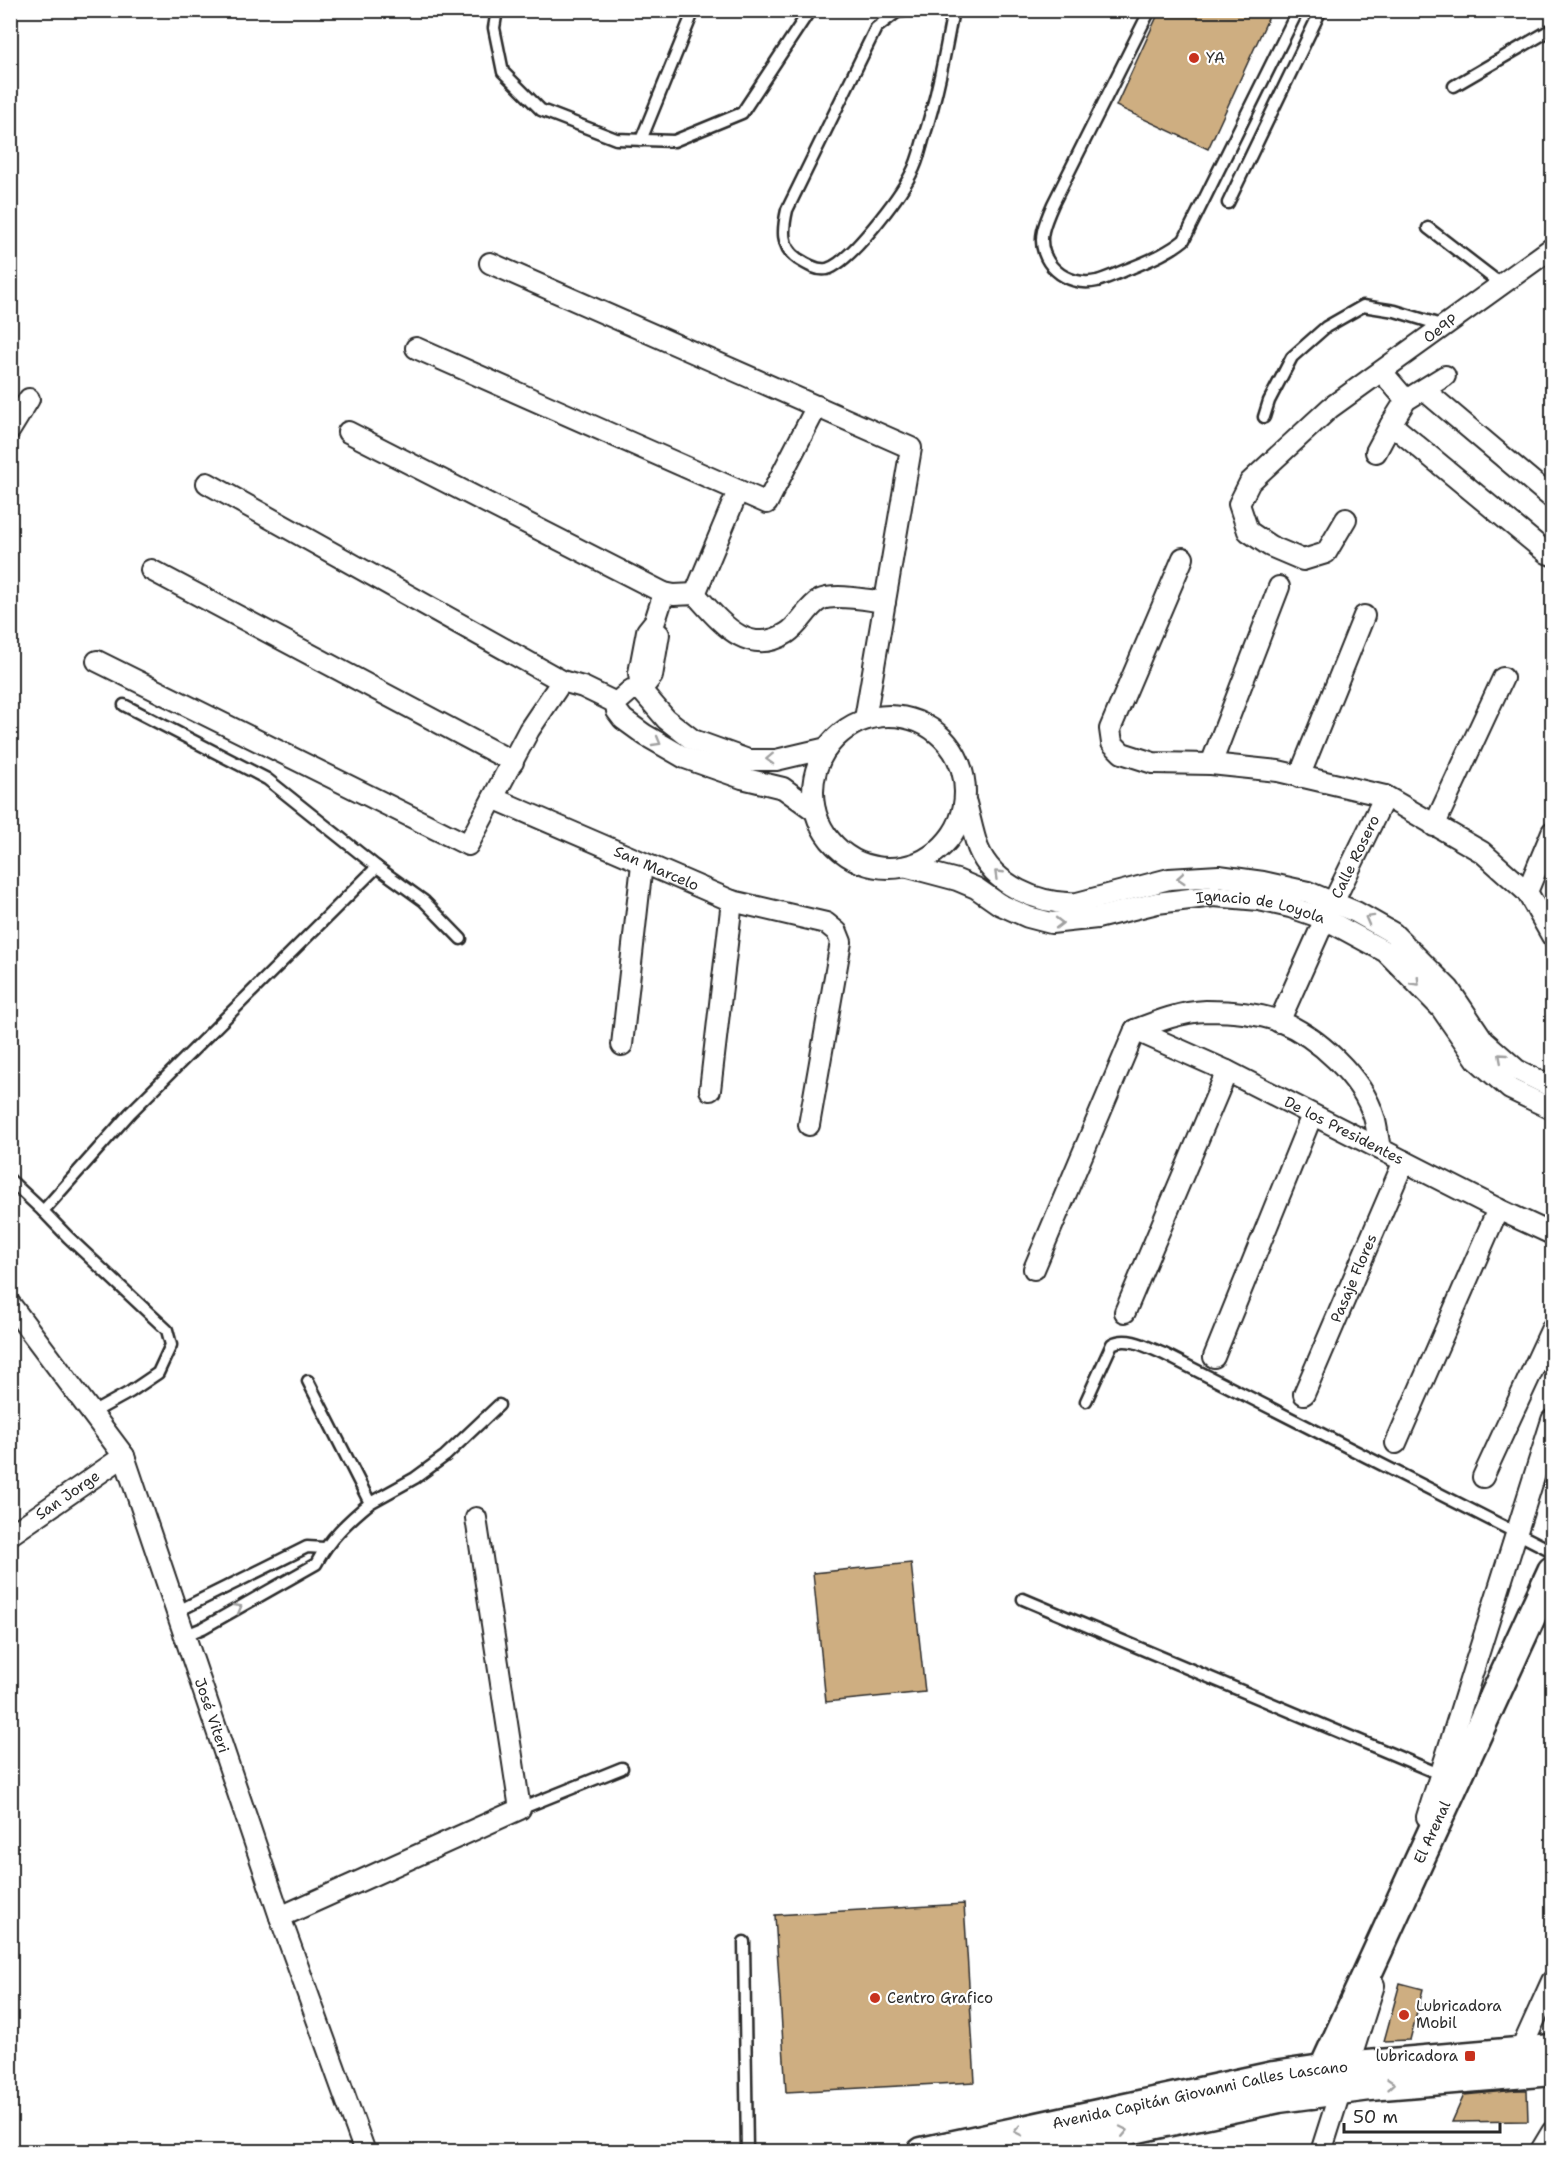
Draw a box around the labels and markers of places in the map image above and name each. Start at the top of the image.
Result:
place label: YA [1206,48,1225,68]
marker: YA [1187,51,1201,65]
place label: Centro Grafico [887,1988,993,2008]
marker: Centro Grafico [868,1991,882,2005]
place label: Lubricadora Mobil [1416,1996,1502,2033]
marker: Lubricadora Mobil [1397,2008,1411,2022]
place label: lubricadora [1376,2046,1459,2066]
marker: lubricadora [1463,2049,1477,2063]

